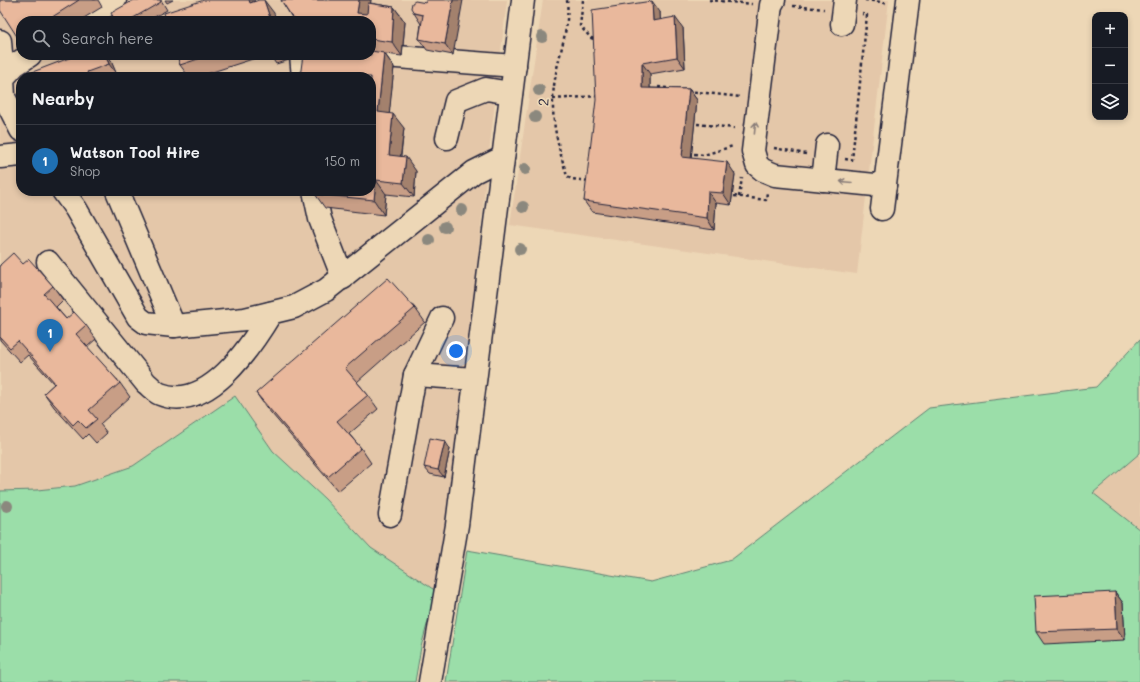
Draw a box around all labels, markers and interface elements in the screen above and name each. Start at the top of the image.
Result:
map controls [1092,12,1128,120]
button: + [1092,12,1128,48]
search box [16,16,376,60]
icon: search [30,27,52,49]
text: Search here [62,28,153,48]
button: − [1092,48,1128,84]
button: layers [1092,84,1128,120]
text: Nearby [32,87,94,109]
street label: 2 [533,98,553,106]
one-way arrow [752,122,759,135]
text: Watson Tool Hire [70,142,200,162]
text: 1 [42,152,48,169]
text: 150 m [324,152,360,169]
text: Shop [70,162,100,179]
one-way arrow [840,178,853,185]
pin: 1 [37,319,63,352]
your location [446,341,466,361]

